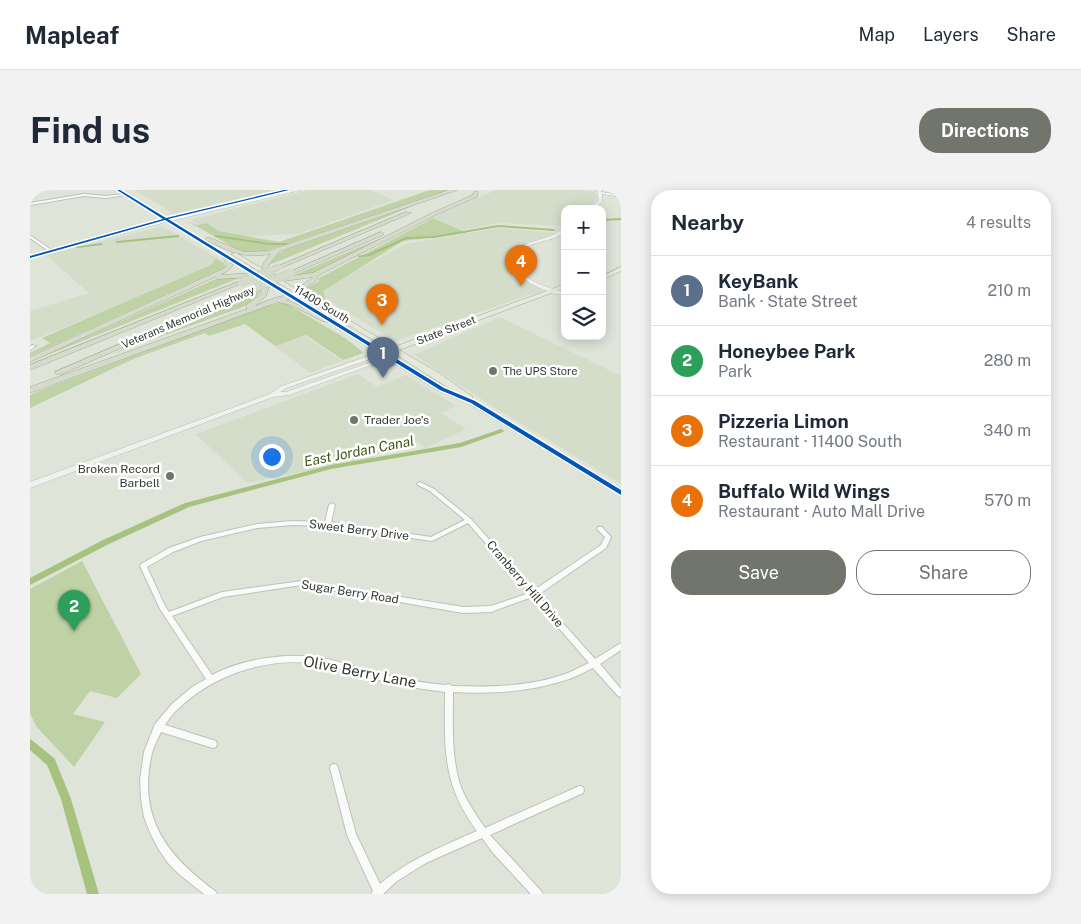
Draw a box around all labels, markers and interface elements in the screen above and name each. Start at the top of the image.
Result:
text: Mapleaf [25,21,119,49]
text: Map [859,24,895,45]
text: Layers [923,24,979,45]
text: Share [1007,24,1056,45]
button: Directions [919,108,1051,153]
text: Find us [30,110,150,151]
map controls [561,205,606,340]
button: + [561,205,606,250]
text: Nearby [671,210,744,235]
text: 4 results [966,213,1031,232]
pin: 4 [505,245,537,286]
button: − [561,250,606,295]
text: KeyBank [718,270,798,292]
text: 1 [684,281,690,300]
text: 210 m [987,281,1031,300]
street label: Veterans Memorial Highway [120,283,256,350]
street label: 11400 South [292,283,352,325]
pin: 3 [366,284,398,325]
text: Bank · State Street [718,292,858,311]
button: layers [561,295,606,340]
street label: State Street [415,313,477,347]
pin: 1 [367,337,399,378]
text: Honeybee Park [718,340,855,362]
text: 2 [682,351,692,370]
text: 280 m [984,351,1031,370]
text: Park [718,362,752,381]
marker: The UPS Store [487,365,499,377]
place label: The UPS Store [503,365,578,377]
text: Pizzeria Limon [718,410,849,432]
place label: Trader Joe's [364,413,429,427]
marker: Trader Joe's [348,414,360,426]
text: 3 [682,421,692,440]
text: 340 m [983,421,1031,440]
water label: East Jordan Canal [303,432,415,470]
text: Restaurant · 11400 South [718,432,902,451]
your location [259,444,285,470]
place label: Broken Record Barbell [78,462,160,490]
marker: Broken Record Barbell [164,470,176,482]
text: Buffalo Wild Wings [718,480,890,502]
text: 4 [682,491,692,510]
text: 570 m [984,491,1031,510]
text: Restaurant · Auto Mall Drive [718,502,925,521]
street label: Sweet Berry Drive [308,517,410,543]
street label: Cranberry Hill Drive [484,538,567,630]
button: Save [671,550,846,595]
button: Share [856,550,1031,595]
street label: Sugar Berry Road [300,577,400,607]
pin: 2 [58,590,90,631]
street label: Olive Berry Lane [302,652,418,691]

